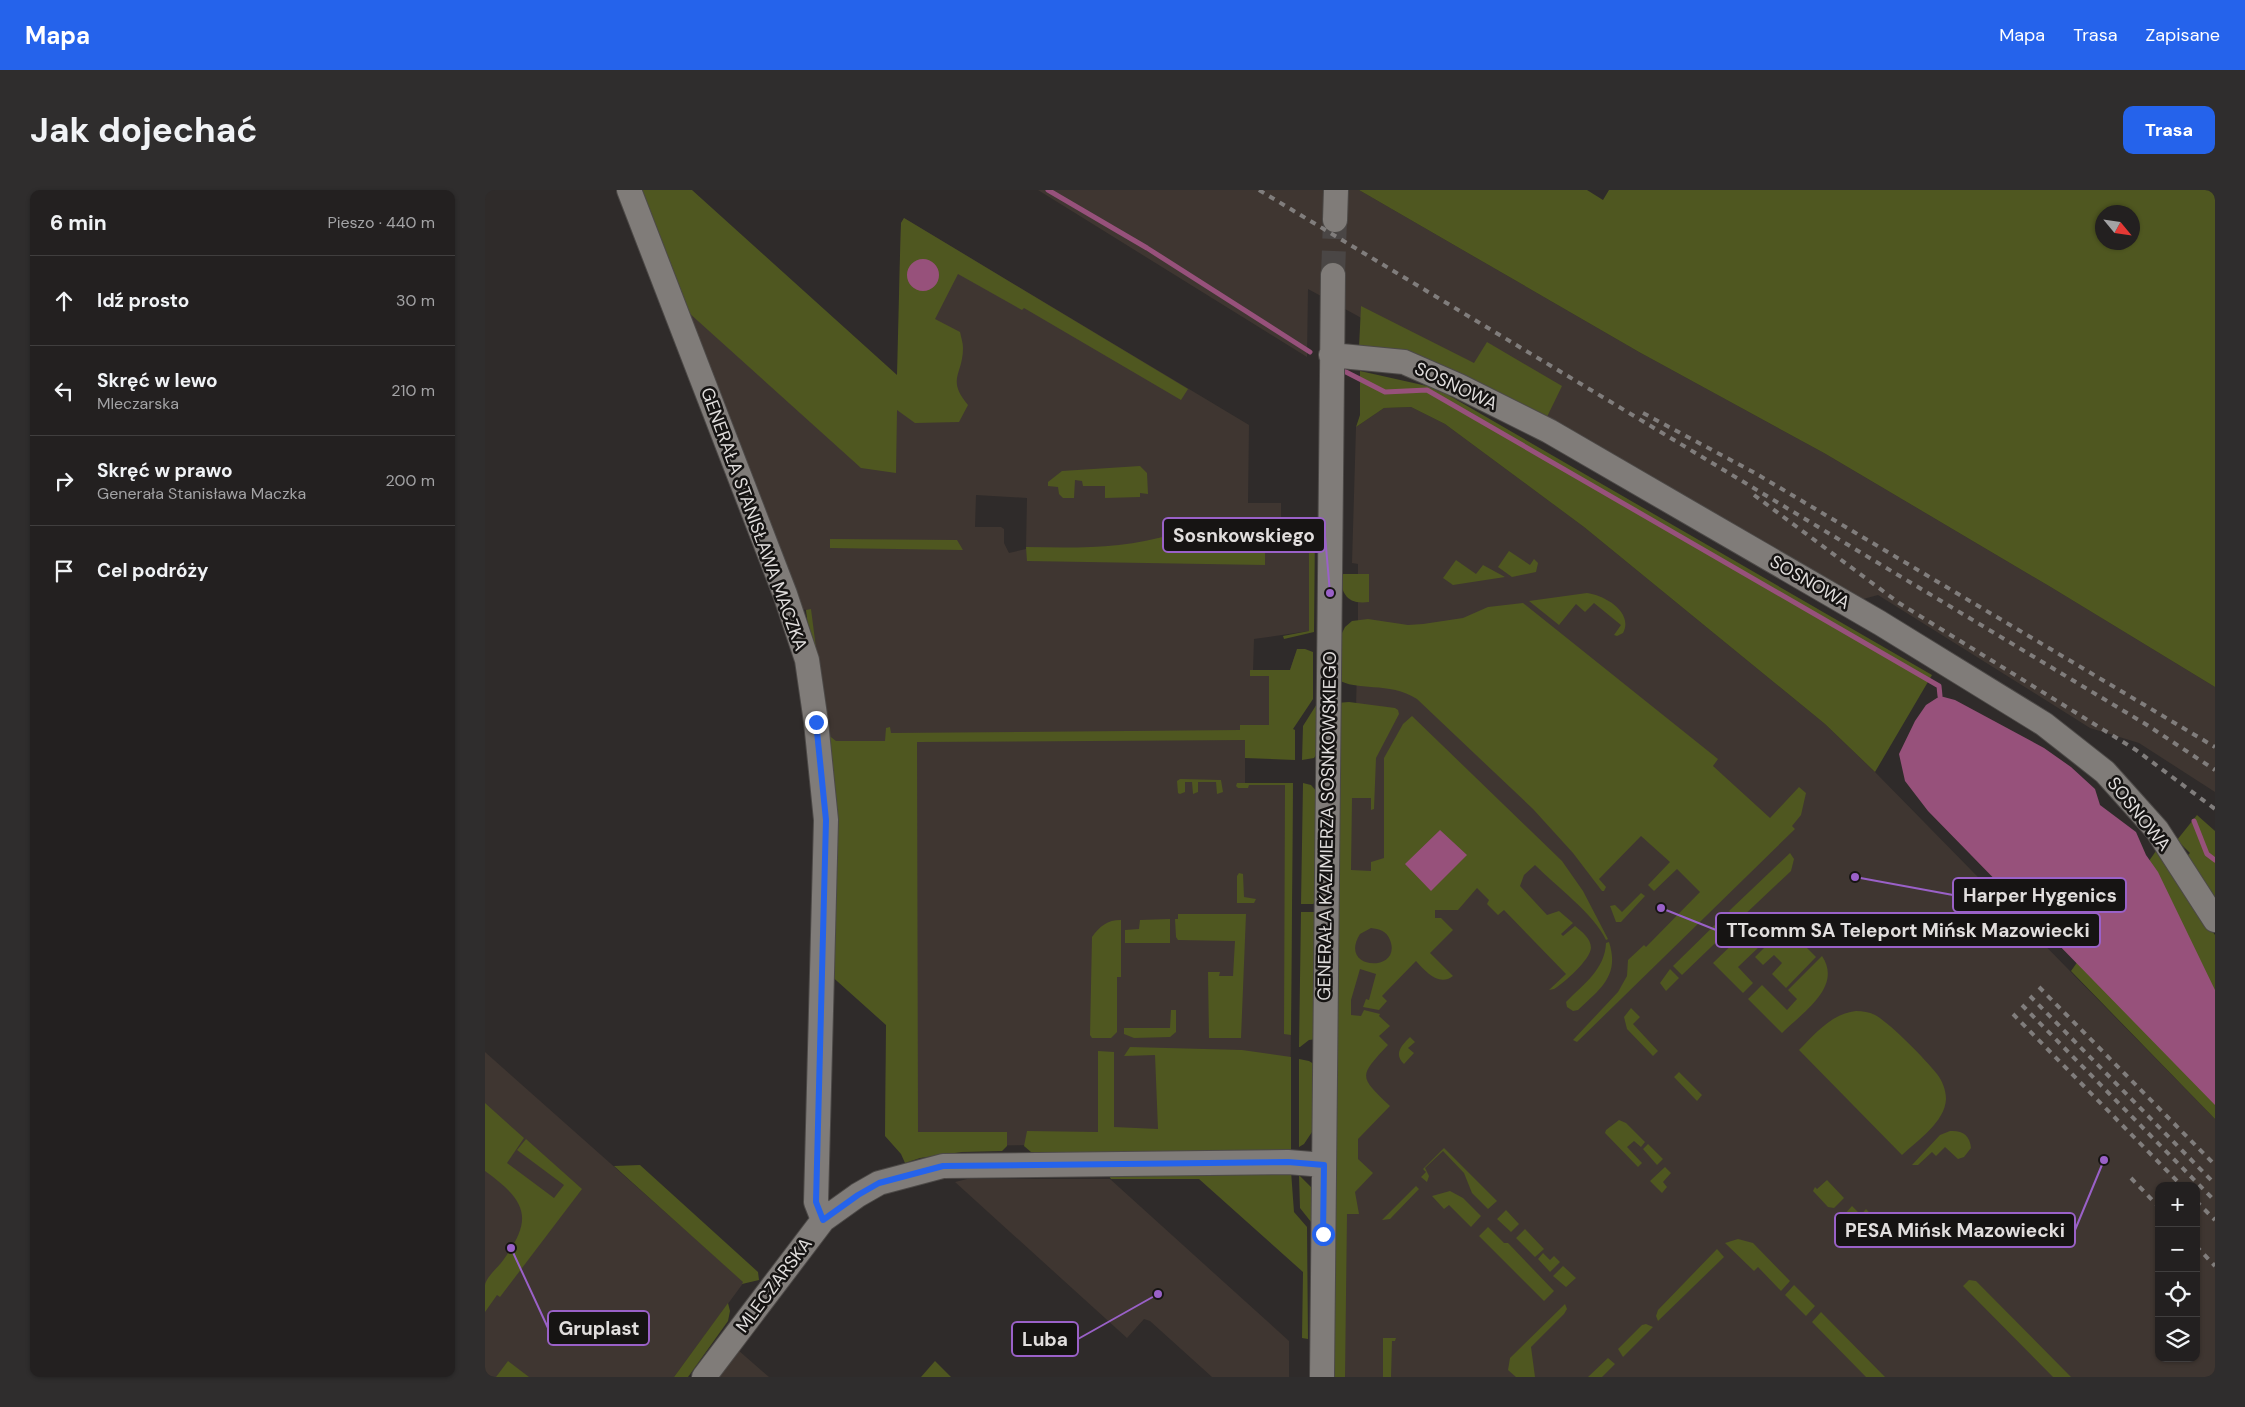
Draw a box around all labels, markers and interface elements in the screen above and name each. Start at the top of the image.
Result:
text: Mapa [25,20,90,51]
text: Mapa [1999,23,2045,47]
text: Trasa [2073,23,2117,47]
text: Zapisane [2145,23,2220,47]
button: Trasa [2123,106,2215,154]
text: Jak dojechać [30,107,257,153]
north arrow [2095,205,2140,250]
text: 6 min [50,209,107,237]
text: Pieszo · 440 m [327,212,435,233]
icon: ahead [50,287,78,315]
text: Idź prosto [97,288,189,313]
text: 30 m [396,290,435,311]
street label: SOSNOWA [1411,356,1501,416]
text: Skręć w lewo [97,368,218,393]
icon: left [50,377,78,405]
text: 210 m [391,380,435,401]
street label: GENERAŁA STANISŁAWA MACZKA [695,384,813,654]
text: Mleczarska [97,393,179,414]
text: Skręć w prawo [97,458,233,483]
icon: right [50,467,78,495]
text: 200 m [386,470,435,491]
text: Generała Stanisława Maczka [97,483,306,504]
callout: Sosnkowskiego [1163,518,1325,552]
text: Sosnkowskiego [1173,523,1315,548]
street label: SOSNOWA [1766,549,1855,615]
icon: arrive [50,557,78,585]
text: Cel podróży [97,558,208,583]
street label: GENERAŁA KAZIMIERZA SOSNKOWSKIEGO [1312,651,1342,1001]
route end [805,711,828,734]
street label: SOSNOWA [2102,772,2176,856]
callout: Harper Hygenics [1953,878,2126,912]
text: Harper Hygenics [1963,883,2117,908]
callout: TTcomm SA Teleport Mińsk Mazowiecki [1716,913,2100,947]
text: TTcomm SA Teleport Mińsk Mazowiecki [1726,918,2090,943]
map controls [2155,1182,2200,1362]
button: + [2155,1182,2200,1227]
callout: PESA Mińsk Mazowiecki [1835,1213,2075,1247]
text: PESA Mińsk Mazowiecki [1845,1218,2065,1243]
route start [1312,1223,1335,1246]
button: − [2155,1227,2200,1272]
street label: MLECZARSKA [730,1233,818,1337]
button: locate [2155,1272,2200,1317]
callout: Gruplast [548,1311,649,1345]
text: Gruplast [559,1316,639,1341]
button: layers [2155,1317,2200,1362]
callout: Luba [1012,1322,1078,1356]
text: Luba [1022,1327,1068,1352]

